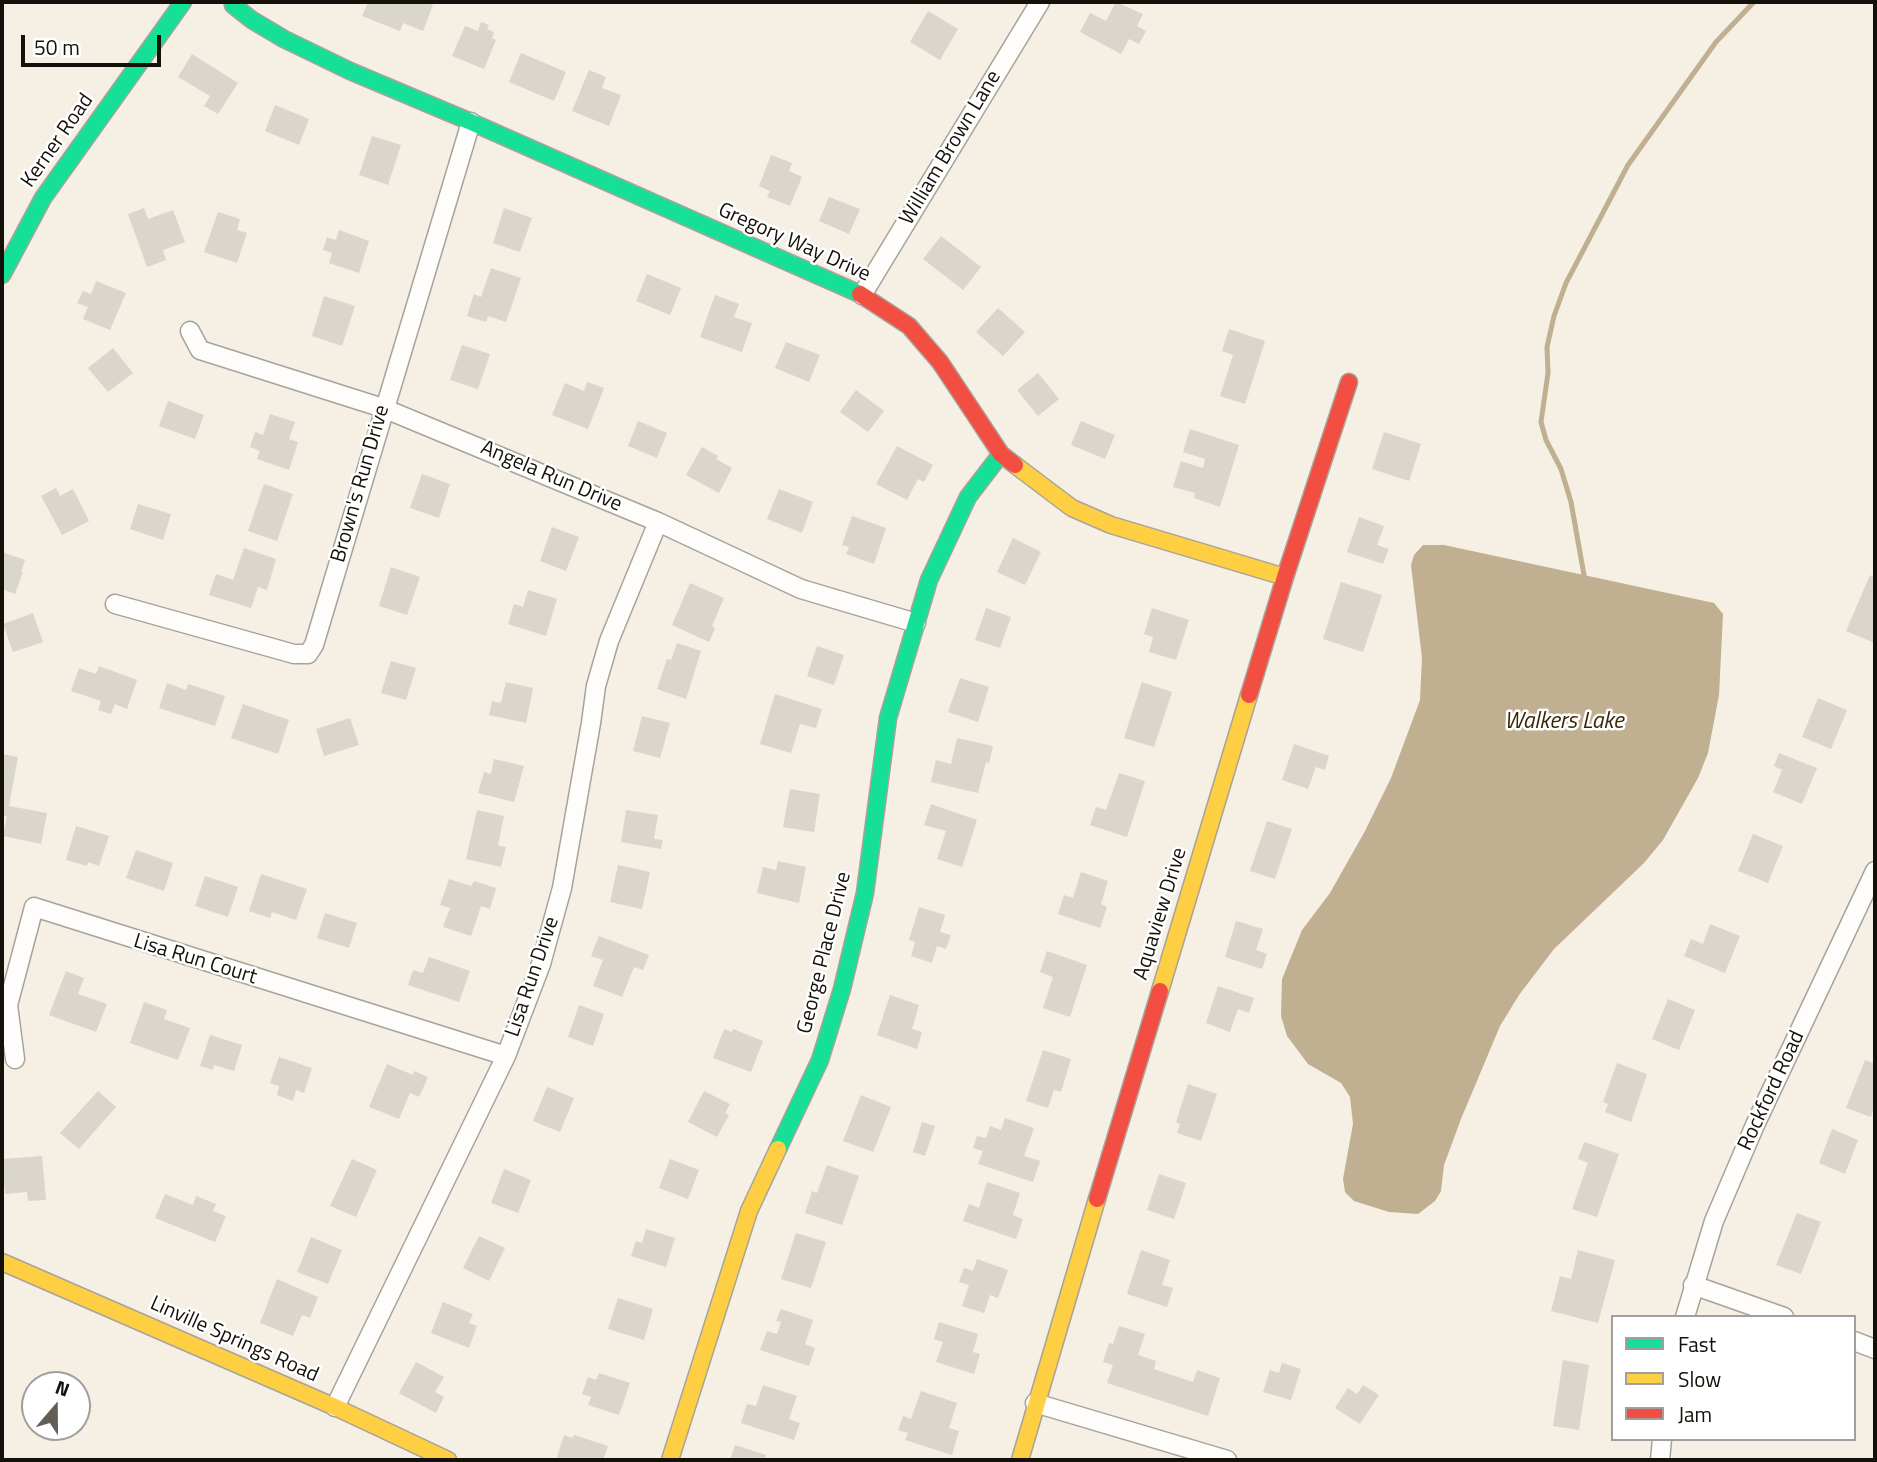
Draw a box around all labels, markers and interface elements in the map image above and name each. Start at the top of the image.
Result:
scale bar [24,21,164,65]
text: 50 m [34,31,80,63]
street label: William Brown Lane [895,66,1007,230]
street label: Kerner Road [16,89,100,193]
street label: Gregory Way Drive [714,198,874,288]
street label: Brown's Run Drive [326,402,396,566]
street label: Angela Run Drive [477,436,625,518]
water label: Walkers Lake [1504,708,1624,736]
street label: Aquaview Drive [1129,845,1193,983]
street label: George Place Drive [793,870,857,1036]
street label: Lisa Run Drive [501,914,565,1040]
street label: Lisa Run Court [130,929,260,991]
street label: Rockford Road [1733,1027,1811,1155]
street label: Linville Springs Road [146,1292,322,1388]
legend [1611,1315,1856,1441]
text: Fast [1678,1328,1716,1360]
text: Slow [1678,1363,1721,1395]
north arrow [21,1371,91,1441]
text: N [52,1372,74,1404]
text: Jam [1678,1398,1712,1430]

